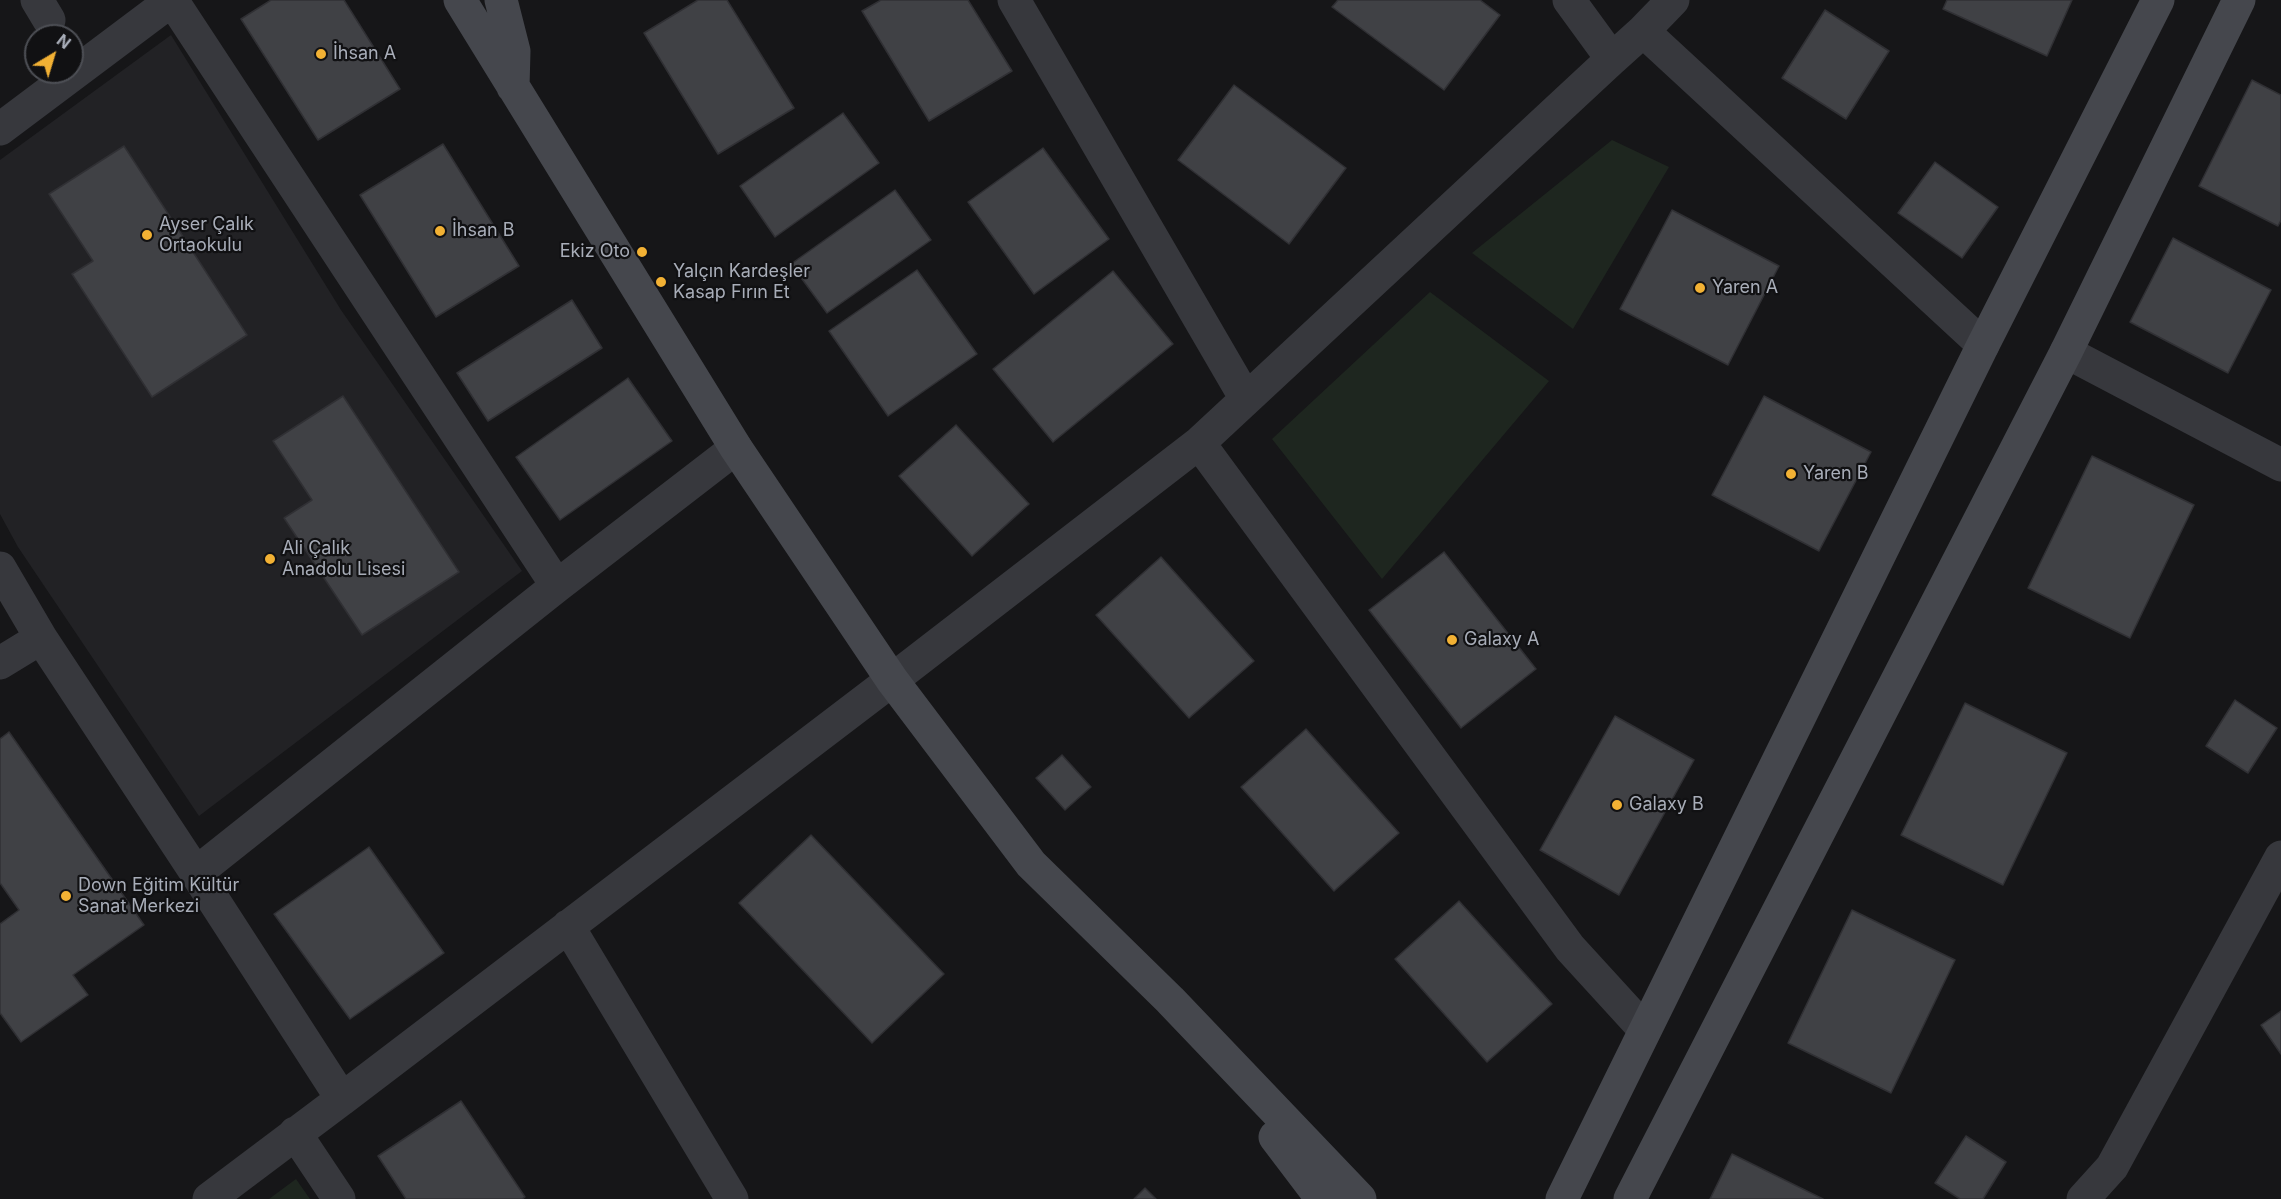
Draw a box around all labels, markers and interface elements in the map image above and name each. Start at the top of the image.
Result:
north arrow [24,24,84,84]
text: N [53,30,75,53]
place label: İhsan A [333,43,396,65]
marker: İhsan A [314,47,328,61]
place label: Ayser Çalık Ortaokulu [159,214,254,256]
place label: İhsan B [452,220,515,242]
marker: İhsan B [433,224,447,238]
marker: Ayser Çalık Ortaokulu [140,228,154,242]
place label: Ekiz Oto [560,241,630,263]
marker: Ekiz Oto [635,245,649,259]
place label: Yalçın Kardeşler Kasap Fırın Et [673,261,810,304]
marker: Yalçın Kardeşler Kasap Fırın Et [654,275,668,289]
place label: Yaren A [1712,277,1778,299]
marker: Yaren A [1693,281,1707,295]
place label: Yaren B [1803,463,1868,485]
marker: Yaren B [1784,467,1798,481]
place label: Ali Çalık Anadolu Lisesi [282,538,405,580]
marker: Ali Çalık Anadolu Lisesi [263,552,277,566]
place label: Galaxy A [1464,629,1539,651]
marker: Galaxy A [1445,633,1459,647]
place label: Galaxy B [1629,794,1704,816]
marker: Galaxy B [1610,798,1624,812]
place label: Down Eğitim Kültür Sanat Merkezi [78,875,239,918]
marker: Down Eğitim Kültür Sanat Merkezi [59,889,73,903]

